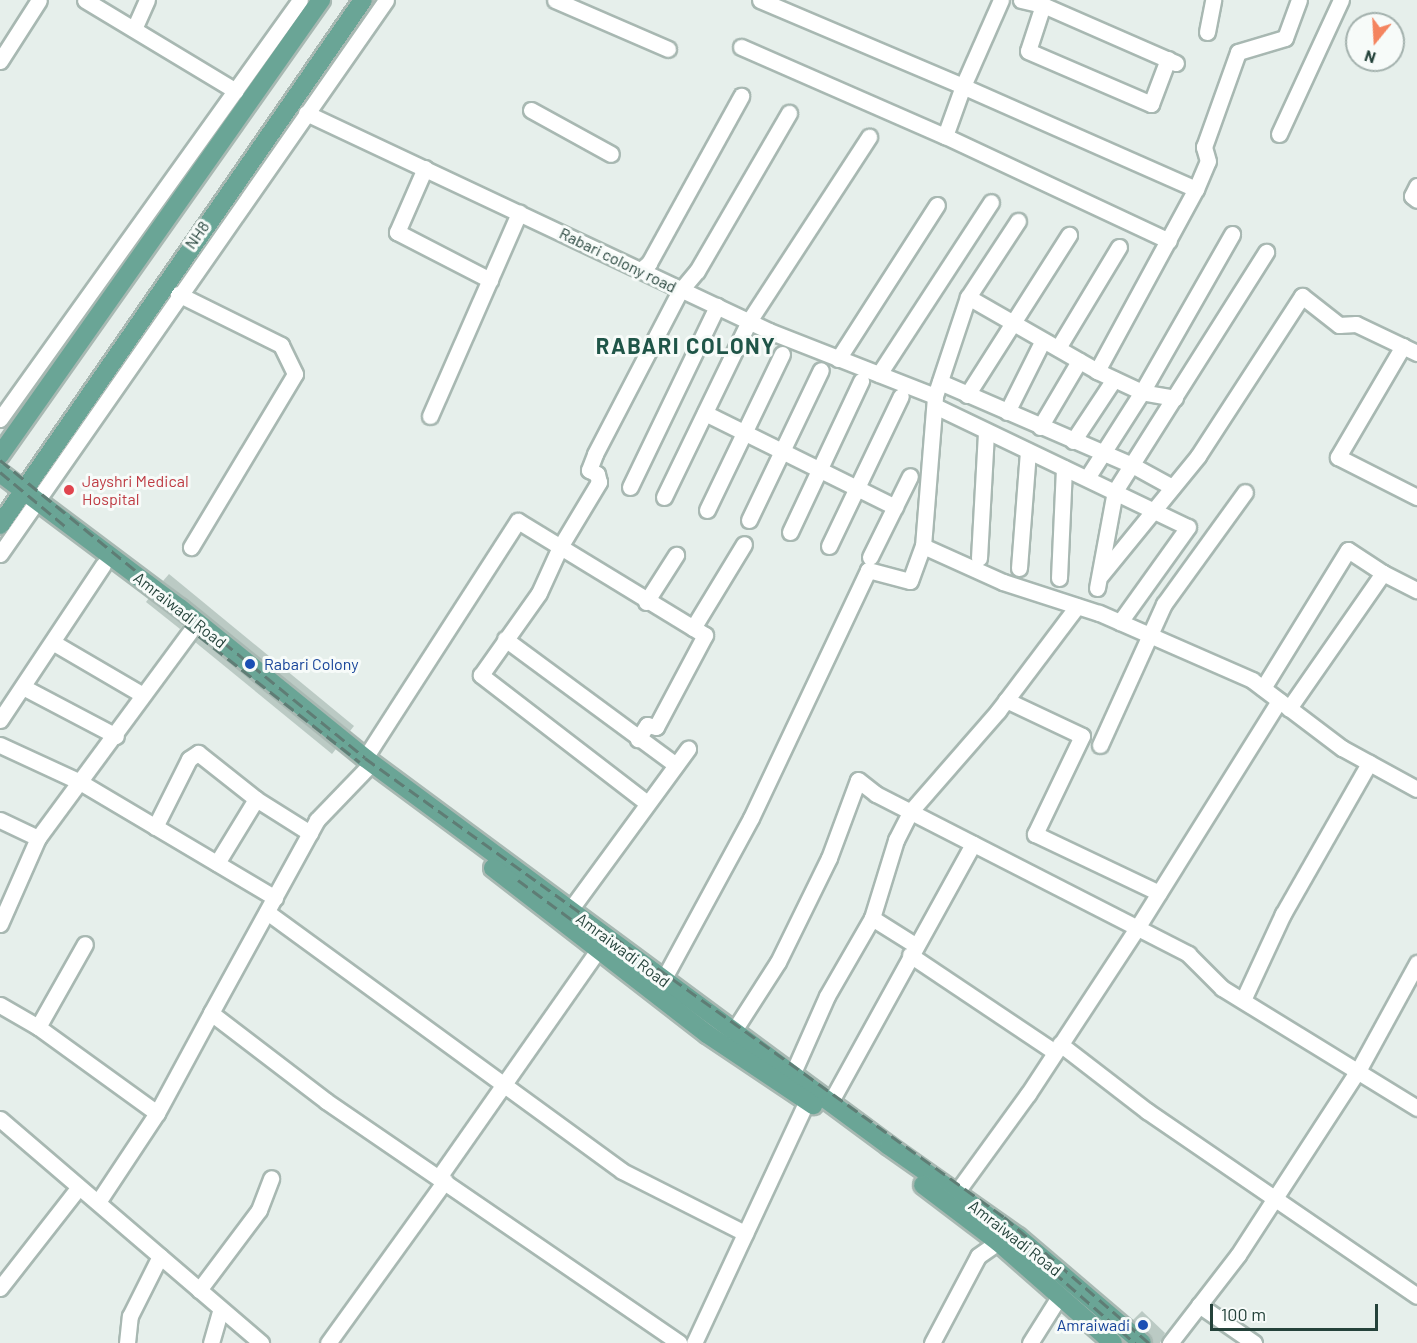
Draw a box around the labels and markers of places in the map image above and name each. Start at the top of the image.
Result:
place label: Jayshri Medical Hospital [82,471,189,509]
marker: Jayshri Medical Hospital [60,481,78,499]
place label: Rabari Colony [264,654,359,674]
marker: Rabari Colony [241,655,259,673]
place label: Amraiwadi [1057,1315,1130,1335]
marker: Amraiwadi [1134,1316,1152,1334]

